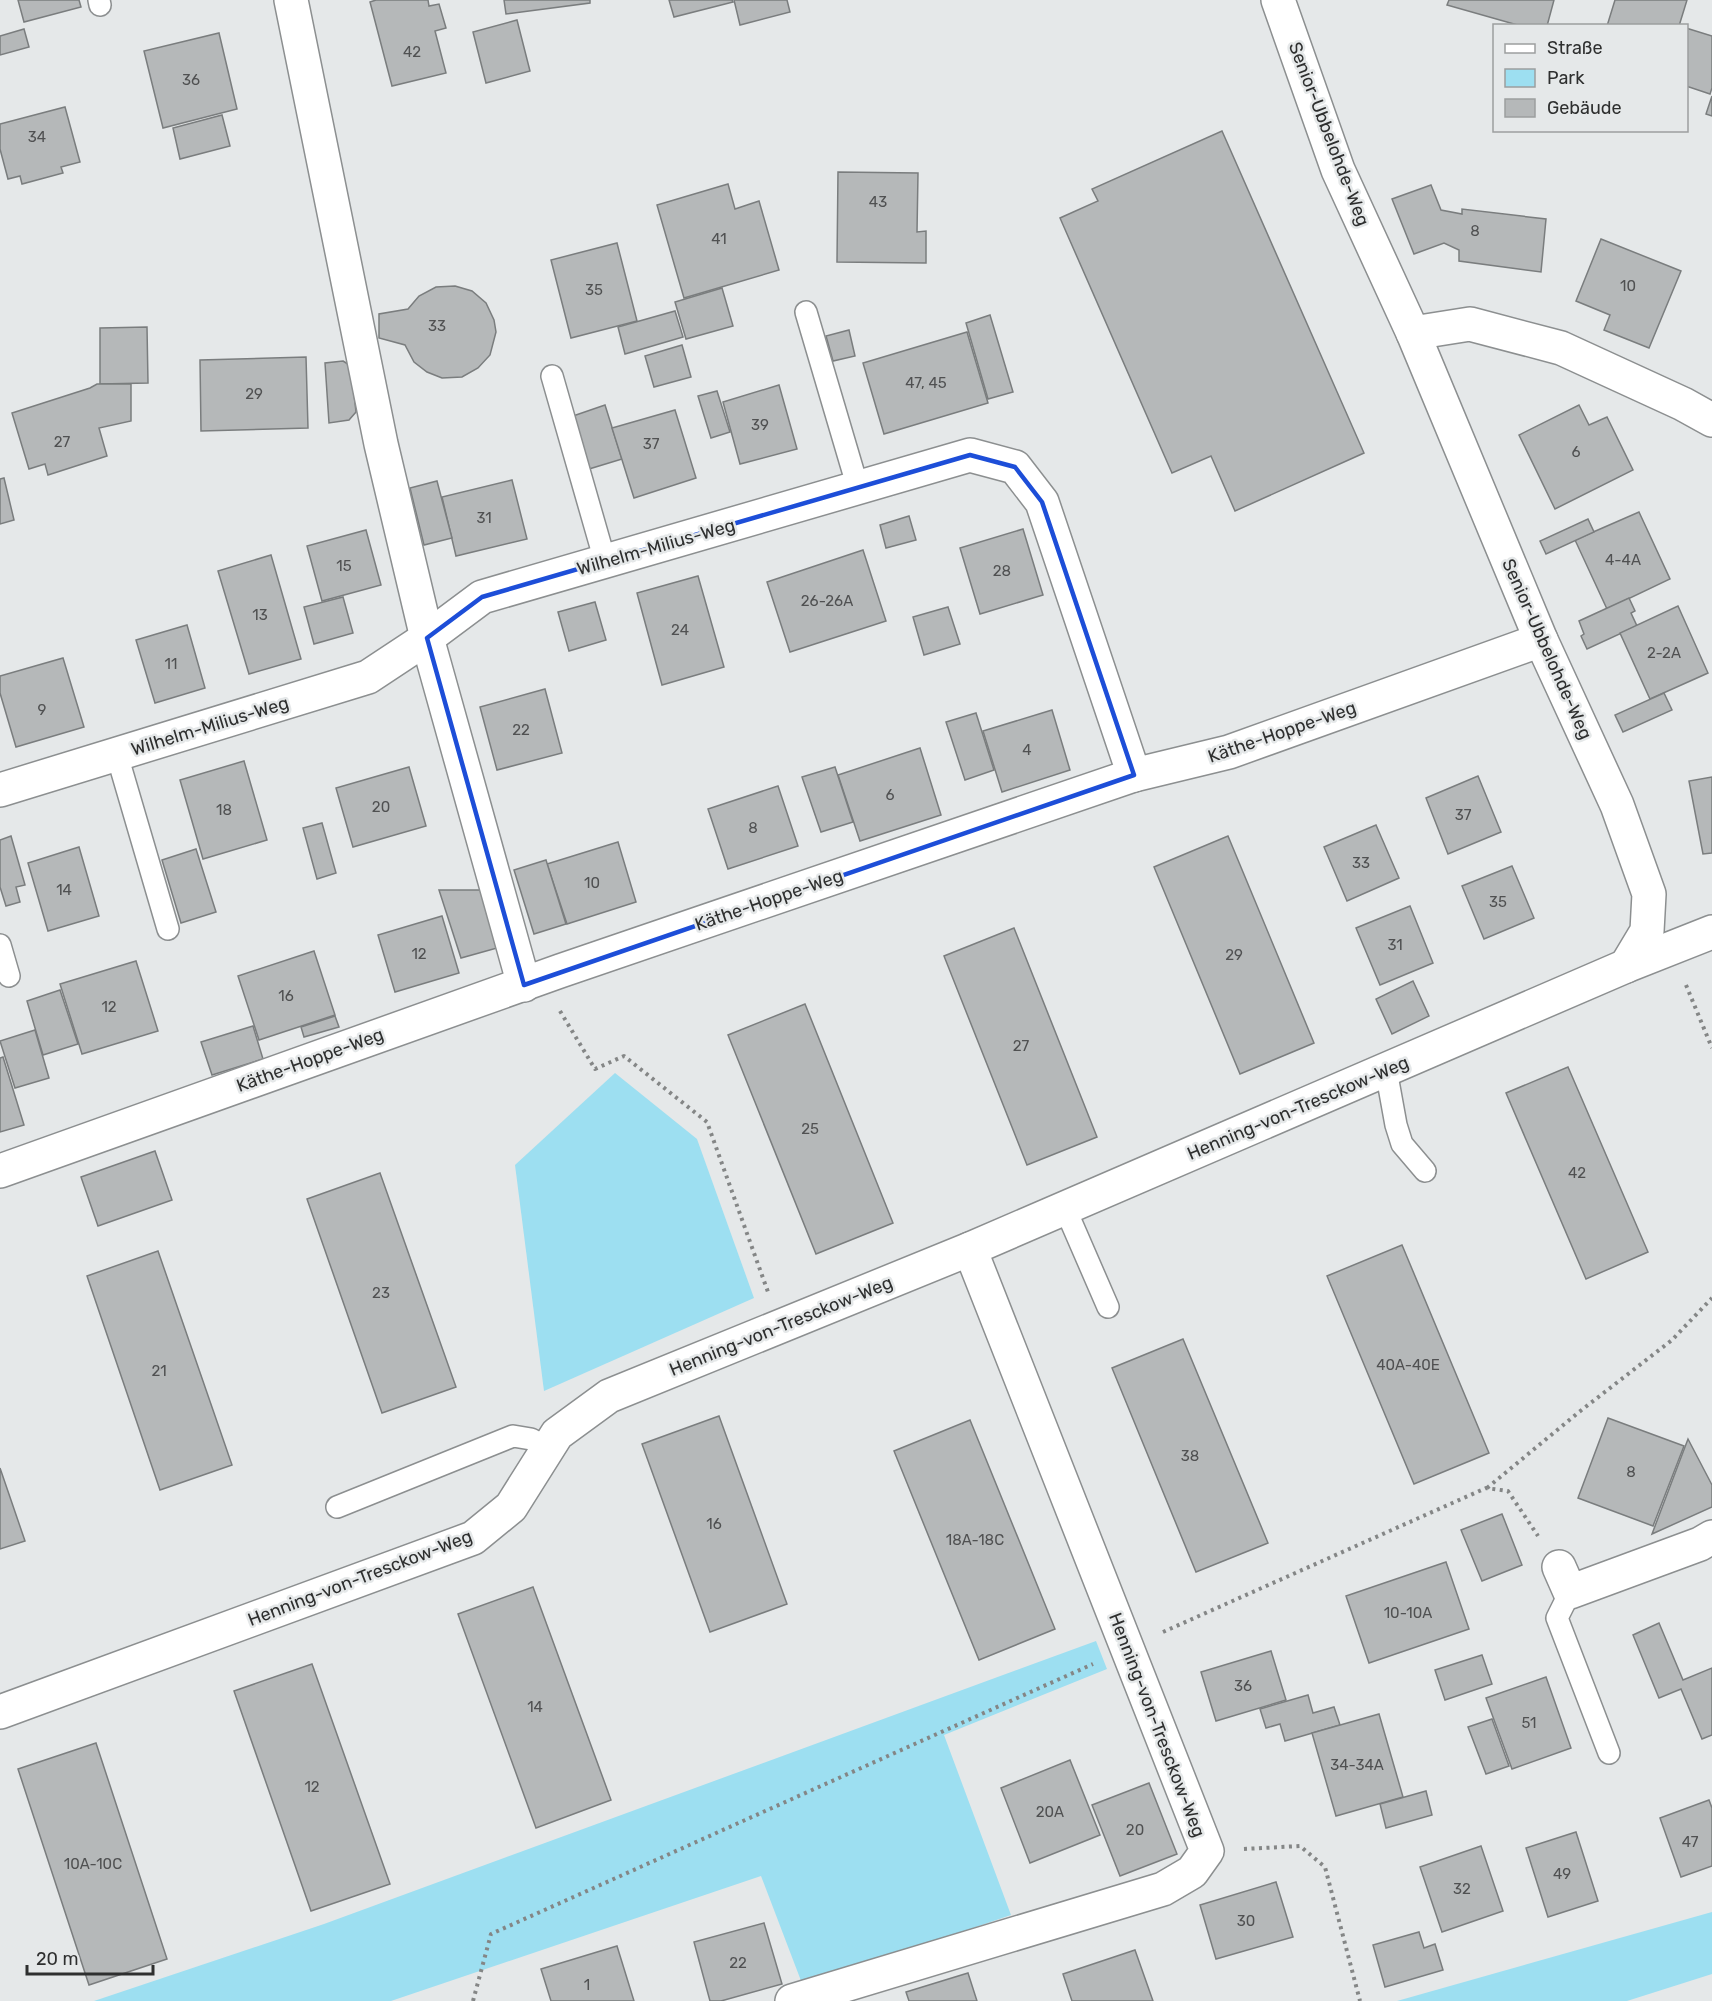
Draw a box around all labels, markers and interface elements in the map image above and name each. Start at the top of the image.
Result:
legend [1493,24,1688,132]
text: Straße [1547,37,1603,59]
street label: Senior-Ubbelohde-Weg [1284,39,1374,229]
house number: 42 [403,43,421,61]
text: Park [1547,67,1585,89]
house number: 36 [182,71,200,89]
text: Gebäude [1547,97,1622,119]
house number: 34 [28,128,46,146]
house number: 43 [869,193,887,211]
house number: 8 [1470,222,1480,240]
house number: 41 [711,230,727,248]
house number: 10 [1620,277,1636,295]
house number: 35 [585,281,603,299]
house number: 33 [428,317,446,335]
house number: 47, 45 [905,374,947,392]
house number: 29 [245,385,263,403]
house number: 39 [751,416,769,434]
house number: 27 [54,433,71,451]
house number: 37 [643,435,660,453]
house number: 6 [1571,443,1581,461]
house number: 31 [476,509,492,527]
street label: Wilhelm-Milius-Weg [574,514,738,580]
house number: 4-4A [1605,551,1641,569]
street label: Senior-Ubbelohde-Weg [1497,555,1597,743]
house number: 15 [336,557,352,575]
house number: 28 [993,562,1011,580]
house number: 26-26A [801,592,853,610]
house number: 13 [252,606,268,624]
house number: 24 [671,621,689,639]
house number: 2-2A [1647,644,1681,662]
house number: 11 [165,655,177,673]
street label: Wilhelm-Milius-Weg [129,692,291,760]
street label: Käthe-Hoppe-Weg [1205,696,1359,768]
house number: 9 [38,701,47,719]
house number: 22 [512,721,530,739]
house number: 4 [1022,741,1032,759]
house number: 6 [885,786,895,804]
house number: 20 [372,798,390,816]
house number: 18 [216,801,232,819]
house number: 37 [1455,806,1472,824]
house number: 8 [748,819,758,837]
house number: 33 [1352,854,1370,872]
street label: Käthe-Hoppe-Weg [692,864,846,936]
house number: 10 [584,874,600,892]
house number: 14 [56,881,72,899]
house number: 35 [1489,893,1507,911]
house number: 31 [1387,936,1403,954]
house number: 12 [411,945,427,963]
house number: 29 [1225,946,1243,964]
house number: 16 [278,987,294,1005]
house number: 12 [101,998,117,1016]
street label: Käthe-Hoppe-Weg [233,1023,387,1097]
house number: 27 [1013,1037,1030,1055]
street label: Henning-von-Tresckow-Weg [1184,1051,1412,1165]
house number: 25 [801,1120,819,1138]
house number: 42 [1568,1164,1586,1182]
street label: Henning-von-Tresckow-Weg [666,1271,896,1381]
house number: 23 [372,1284,390,1302]
house number: 40A-40E [1376,1356,1440,1374]
house number: 21 [151,1362,167,1380]
house number: 38 [1181,1447,1199,1465]
house number: 8 [1626,1463,1636,1481]
house number: 16 [706,1515,722,1533]
street label: Henning-von-Tresckow-Weg [245,1525,475,1631]
house number: 18A-18C [946,1531,1004,1549]
house number: 10-10A [1384,1604,1432,1622]
street label: Henning-von-Tresckow-Weg [1104,1610,1210,1840]
house number: 36 [1234,1677,1252,1695]
house number: 14 [527,1698,543,1716]
house number: 51 [1521,1714,1537,1732]
house number: 34-34A [1330,1756,1384,1774]
house number: 12 [304,1778,320,1796]
house number: 20A [1036,1803,1064,1821]
house number: 20 [1126,1821,1144,1839]
house number: 47 [1682,1833,1699,1851]
house number: 10A-10C [64,1855,122,1873]
house number: 49 [1553,1865,1571,1883]
house number: 32 [1453,1880,1471,1898]
house number: 30 [1237,1912,1255,1930]
scale bar [27,1938,153,1976]
text: 20 m [36,1948,78,1970]
house number: 22 [729,1954,747,1972]
house number: 1 [584,1976,590,1994]

